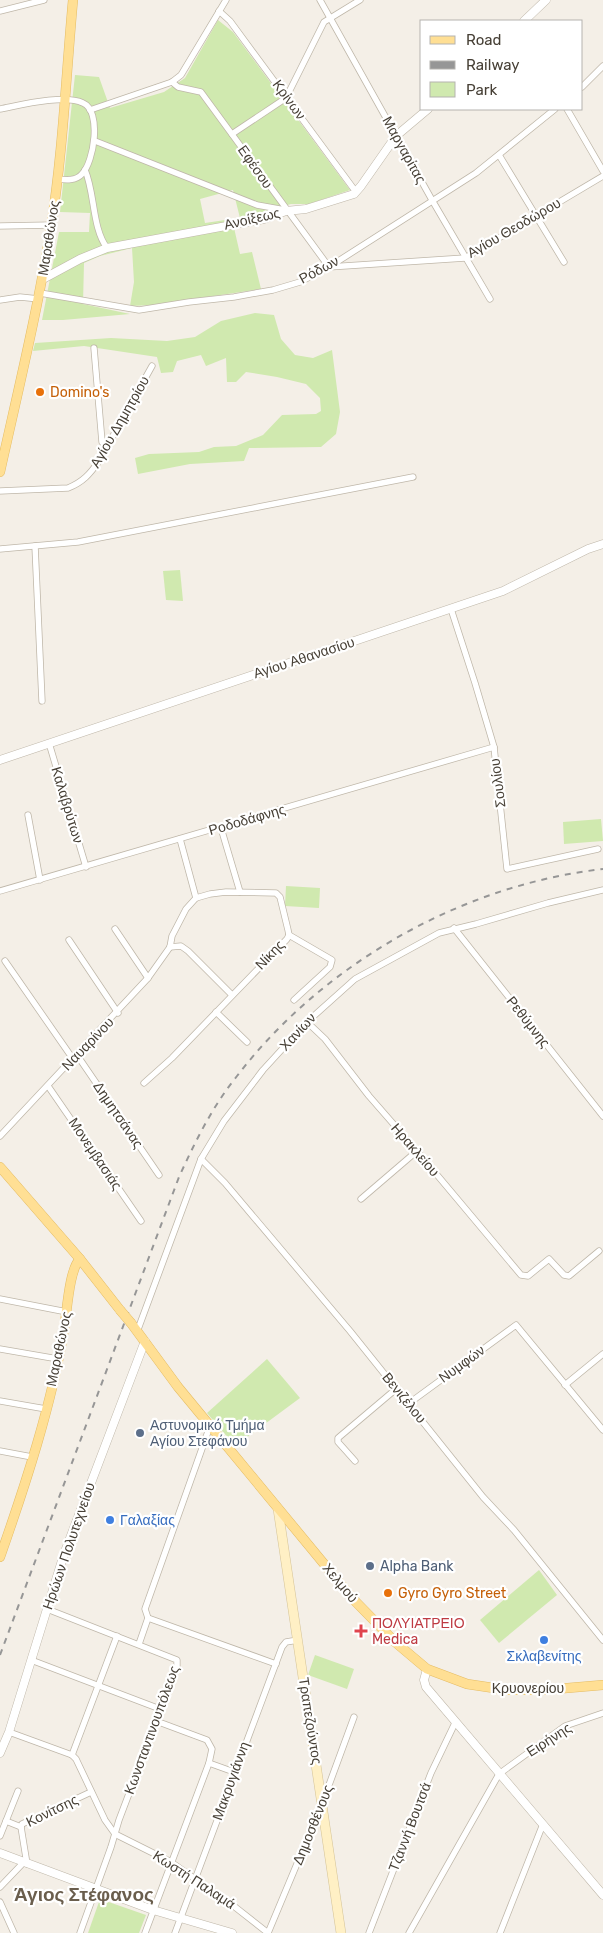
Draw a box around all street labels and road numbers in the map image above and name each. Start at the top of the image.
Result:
street label: Κρίνων [269,77,309,123]
street label: Μαργαρίτας [379,113,430,187]
street label: Εφέσου [234,142,276,192]
street label: Αγίου Θεοδώρου [464,194,564,262]
street label: Μαραθώνος [35,199,63,277]
street label: Ανοίξεως [222,204,282,234]
street label: Ρόδων [296,252,342,288]
street label: Αγίου Δημητρίου [87,373,153,471]
street label: Αγίου Αθανασίου [251,634,357,682]
street label: Σουλίου [487,757,509,809]
street label: Καλαβρύτων [47,765,87,845]
street label: Ροδοδάφνης [207,801,288,839]
street label: Νίκης [252,936,288,973]
street label: Ρεθύμνης [503,993,554,1051]
street label: Χανίων [276,1010,320,1054]
street label: Ναυαρίνου [58,1014,118,1074]
street label: Δημητσάνας [89,1078,147,1152]
street label: Μονεμβασιάς [65,1115,126,1194]
street label: Ηρακλείου [387,1120,443,1180]
street label: Μαραθώνος [43,1310,75,1388]
street label: Νυμφών [436,1342,488,1386]
street label: Βενιζέλου [378,1369,430,1427]
street label: Ηρώων Πολυτεχνείου [39,1480,99,1612]
street label: Χελμού [319,1560,361,1606]
street label: Κωνσταντινουπόλεως [121,1663,183,1797]
street label: Τραπεζούντος [295,1676,325,1766]
street label: Κρυονερίου [492,1680,564,1697]
street label: Ειρήνης [524,1719,575,1761]
street label: Μακρυγιάννη [209,1739,253,1823]
street label: Τζαννή Βουτσά [385,1780,435,1874]
street label: Δημοσθένους [289,1782,337,1868]
street label: Κονίτσης [23,1791,81,1831]
street label: Κωστή Παλαμά [150,1847,238,1913]

